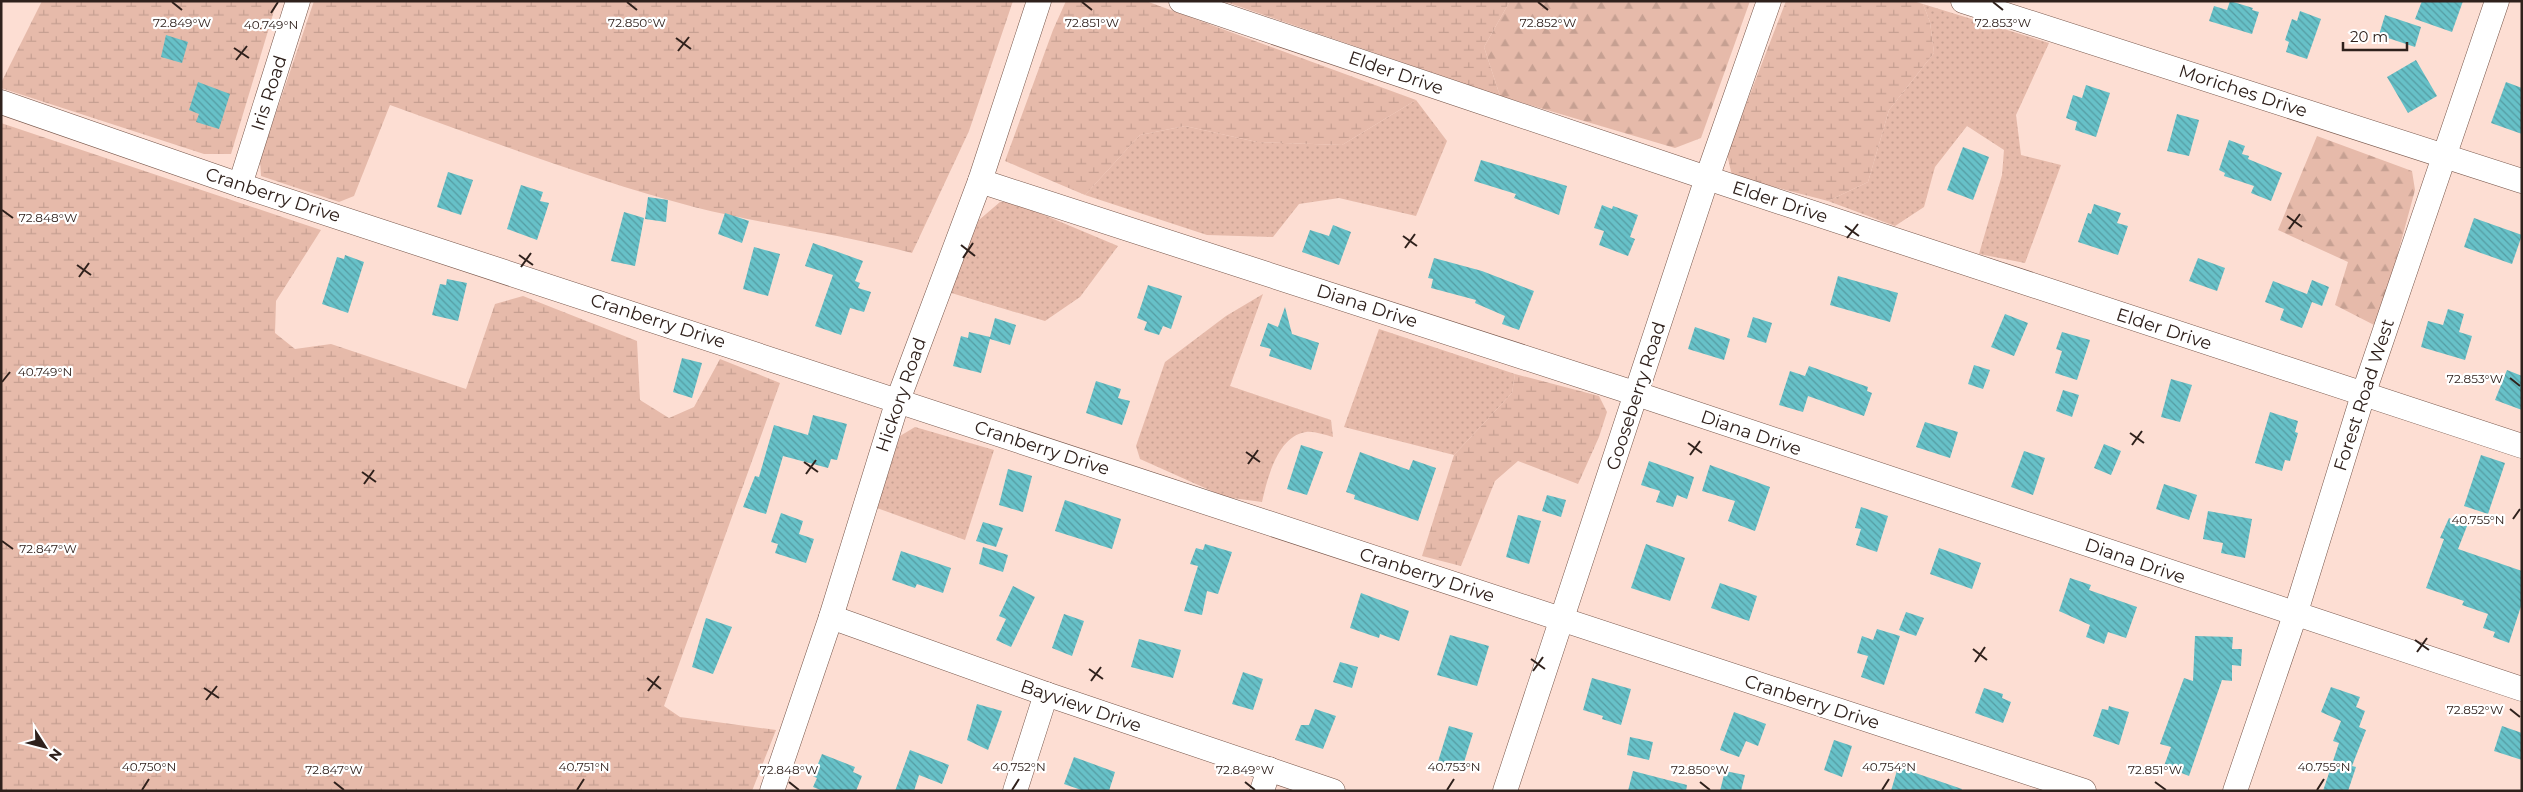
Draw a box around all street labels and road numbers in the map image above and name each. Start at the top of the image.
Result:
street label: Elder Drive [1346,46,1447,100]
street label: Iris Road [246,53,292,133]
street label: Moriches Drive [2176,60,2310,122]
street label: Cranberry Drive [203,163,344,227]
street label: Elder Drive [1730,176,1831,228]
street label: Diana Drive [1314,279,1420,333]
street label: Cranberry Drive [588,289,729,353]
street label: Elder Drive [2114,303,2215,355]
street label: Forest Road West [2329,316,2399,474]
street label: Gooseberry Road [1602,319,1670,473]
street label: Hickory Road [871,335,931,455]
street label: Diana Drive [1698,406,1804,461]
street label: Cranberry Drive [972,416,1113,480]
street label: Diana Drive [2082,534,2188,589]
street label: Cranberry Drive [1357,543,1498,607]
street label: Cranberry Drive [1742,670,1883,734]
street label: Bayview Drive [1018,675,1144,737]

